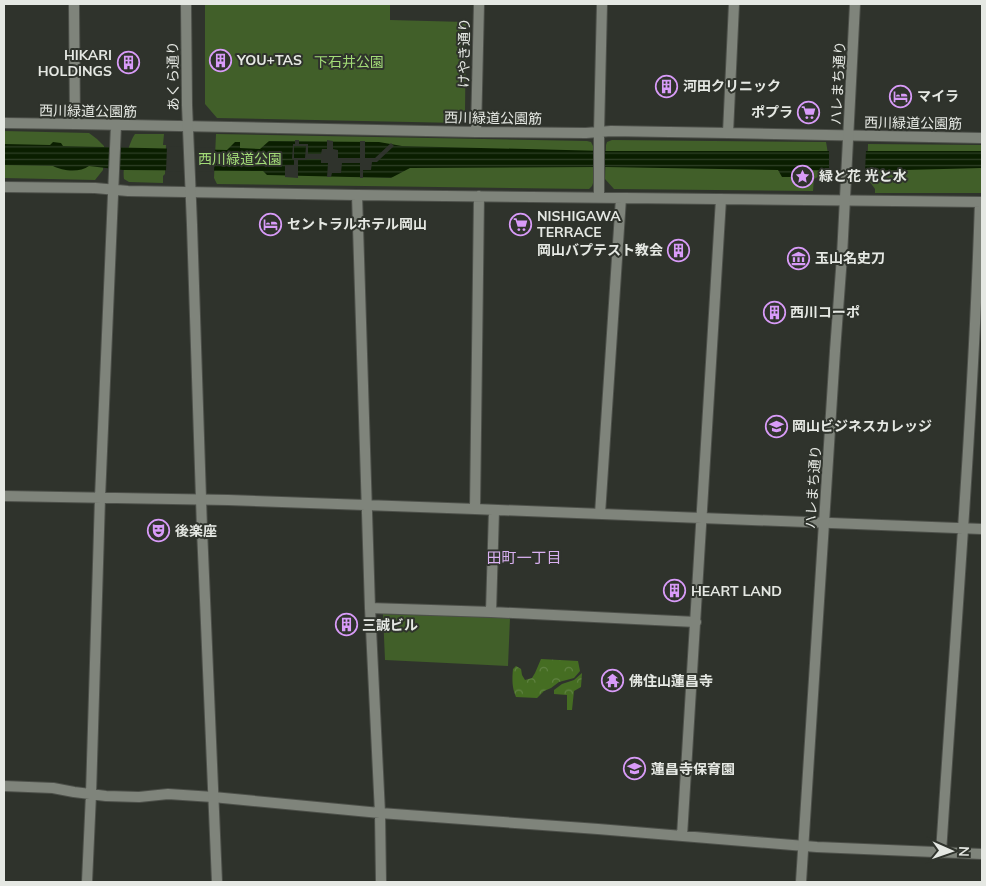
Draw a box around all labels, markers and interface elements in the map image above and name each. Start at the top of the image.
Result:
street label: けやき通り [454,18,474,88]
street label: あくら通り [163,41,183,111]
street label: ハレまち通り [827,41,849,125]
place label: HIKARI HOLDINGS [38,46,112,80]
building icon: YOU+TAS [209,48,233,72]
building icon: HIKARI HOLDINGS [116,51,140,75]
place label: YOU+TAS [236,51,302,69]
park label: 下石井公園 [314,53,384,71]
building icon: 河田クリニック [655,74,679,98]
place label: 河田クリニック [683,77,781,95]
hotel icon: マイラ [889,84,913,108]
place label: マイラ [917,87,959,105]
supermarket icon: ポプラ [797,100,821,124]
street label: 西川緑道公園筋 [39,101,137,121]
place label: ポプラ [751,103,793,121]
street label: 西川緑道公園筋 [444,108,542,128]
street label: 西川緑道公園筋 [864,113,962,133]
park label: 西川緑道公園 [198,150,282,168]
place icon: 緑と花 光と水 [791,164,815,188]
place label: 緑と花 光と水 [819,167,907,185]
place label: NISHIGAWA TERRACE [537,207,621,241]
hotel icon: セントラルホテル岡山 [259,212,283,236]
supermarket icon: NISHIGAWA TERRACE [509,212,533,236]
place label: セントラルホテル岡山 [287,215,427,233]
building icon: 岡山バプテスト教会 [667,238,691,262]
place label: 岡山バプテスト教会 [537,241,663,259]
museum icon: 玉山名史刀 [787,246,811,270]
place label: 玉山名史刀 [815,249,885,267]
building icon: 西川コーポ [762,300,786,324]
place label: 西川コーポ [790,303,860,321]
school or university icon: 岡山ビジネスカレッジ [764,414,788,438]
place label: 岡山ビジネスカレッジ [792,417,932,435]
street label: ハレまち通り [801,444,825,530]
theatre icon: 後楽座 [147,519,171,543]
place label: 後楽座 [175,522,217,540]
district label: 田町一丁目 [486,548,562,567]
building icon: HEART LAND [663,579,687,603]
place label: HEART LAND [691,582,782,600]
building icon: 三誠ビル [334,613,358,637]
place label: 三誠ビル [362,616,418,634]
temple icon: 佛住山蓮昌寺 [601,669,625,693]
place label: 佛住山蓮昌寺 [629,672,713,690]
school or university icon: 蓮昌寺保育園 [623,757,647,781]
place label: 蓮昌寺保育園 [651,760,735,778]
north arrow [926,826,976,876]
text: N [955,846,973,857]

